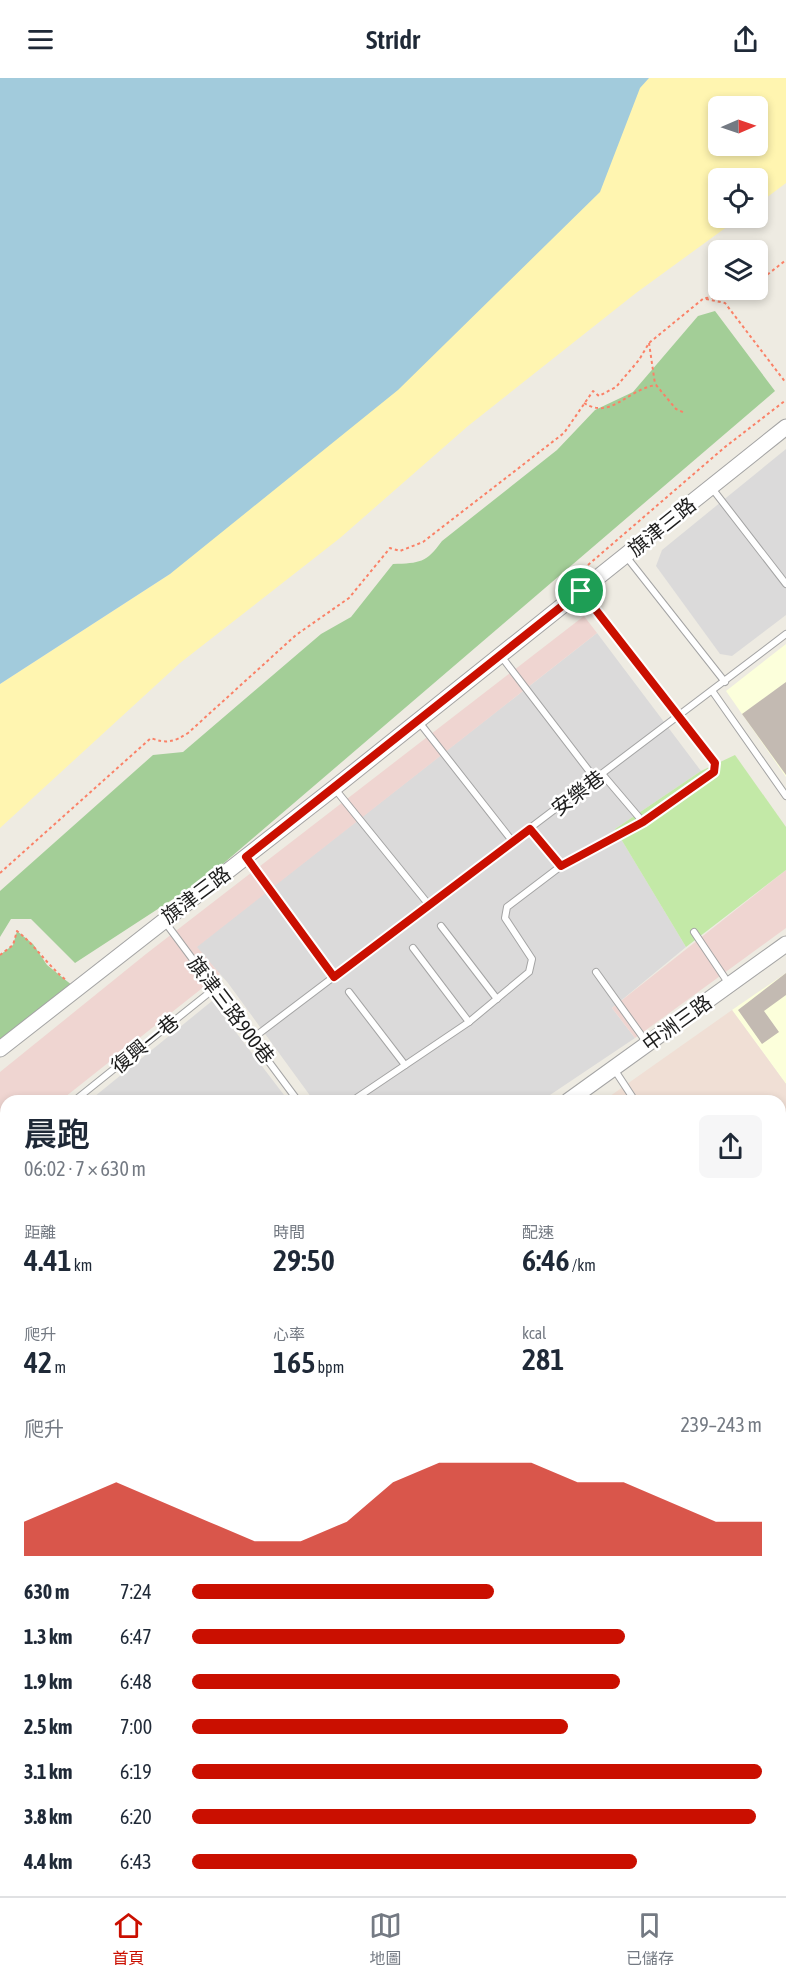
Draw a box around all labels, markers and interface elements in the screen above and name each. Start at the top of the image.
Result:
icon: menu [24,23,57,56]
icon: share [729,23,762,56]
text: Stridr [366,24,420,55]
north arrow [708,96,768,156]
map controls [708,96,768,300]
button: locate [708,168,768,228]
button: layers [708,240,768,300]
street label: 旗津三路 [623,493,700,561]
pin [555,565,606,616]
icon: arrive [564,574,597,607]
street label: 安樂巷 [547,765,609,820]
street label: 旗津三路 [157,861,235,928]
street label: 旗津三路900巷 [184,952,279,1068]
street label: 中洲三路 [638,990,716,1055]
street label: 復興一巷 [106,1010,183,1078]
text: 晨跑 [24,1115,90,1153]
button: share [699,1115,762,1178]
text: 06:02 · 7 × 630 m [24,1157,146,1180]
text: 距離 [24,1223,56,1241]
text: 時間 [273,1223,305,1241]
text: 配速 [522,1223,554,1241]
text: 4.41 [24,1243,72,1277]
text: 29:50 [273,1243,335,1277]
text: 6:46 [522,1243,570,1277]
text: km [72,1256,92,1274]
text: /km [570,1256,596,1274]
text: kcal [522,1324,546,1342]
text: 爬升 [24,1325,56,1343]
text: 心率 [273,1325,305,1343]
text: 281 [522,1342,564,1376]
text: 42 [24,1345,52,1379]
text: 165 [273,1345,315,1379]
text: m [52,1358,66,1376]
text: bpm [315,1358,344,1376]
text: 239–243 m [680,1413,762,1436]
text: 爬升 [24,1417,64,1440]
text: 630 m [24,1580,69,1603]
text: 7:24 [120,1580,152,1603]
text: 1.3 km [24,1625,72,1648]
text: 6:47 [120,1625,152,1648]
text: 1.9 km [24,1670,72,1693]
text: 6:48 [120,1670,152,1693]
text: 2.5 km [24,1715,72,1738]
text: 7:00 [120,1715,152,1738]
text: 3.1 km [24,1760,72,1783]
text: 6:19 [120,1760,152,1783]
text: 3.8 km [24,1805,72,1828]
text: 6:20 [120,1805,152,1828]
text: 4.4 km [24,1850,72,1873]
text: 6:43 [120,1850,152,1873]
tab: 首頁 [112,1909,145,1969]
tab: 地圖 [369,1909,402,1969]
tab: 已儲存 [626,1909,674,1969]

